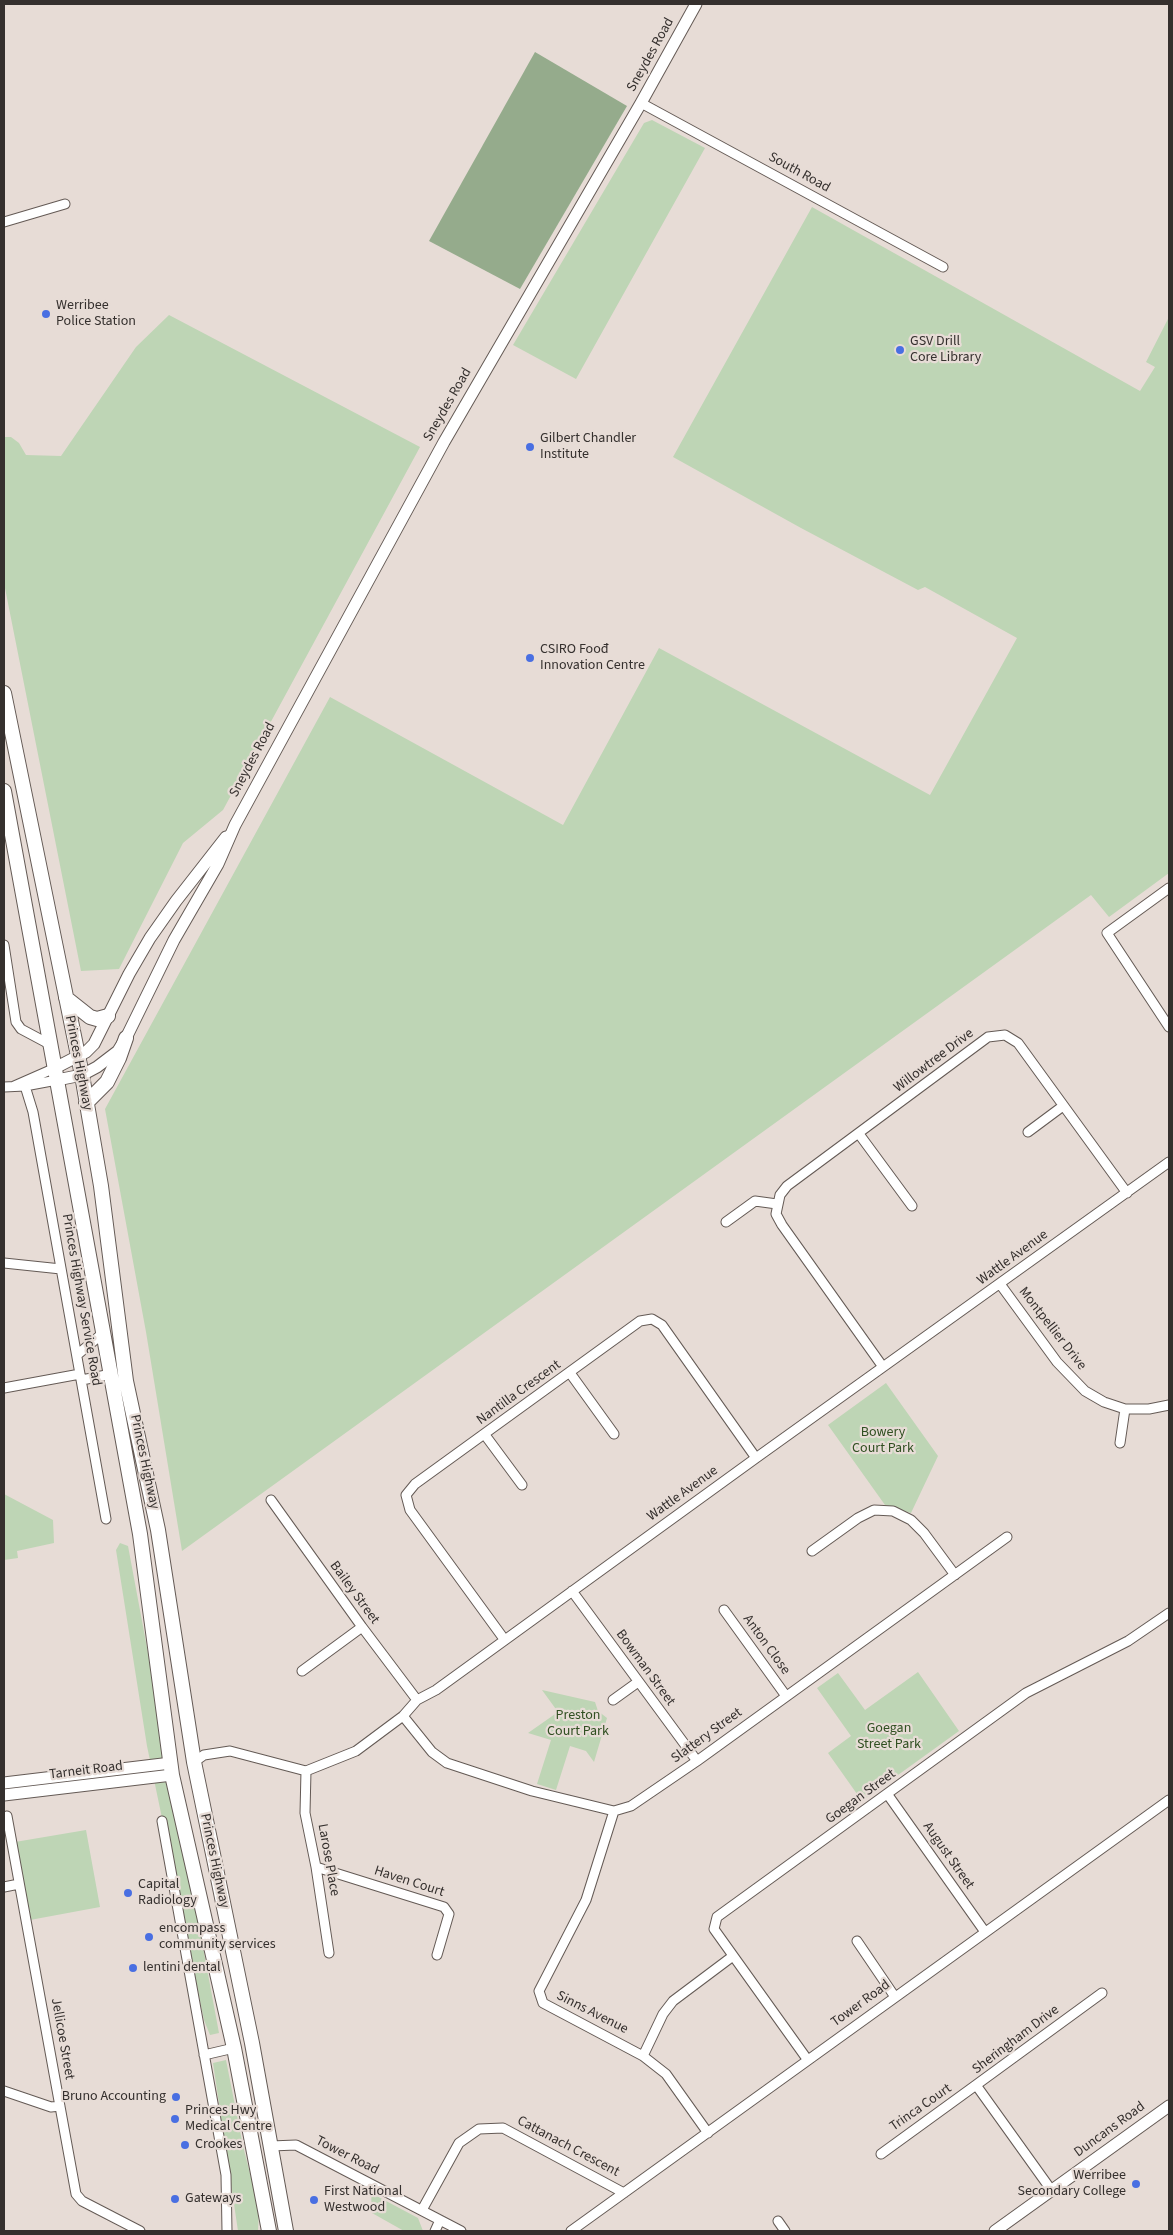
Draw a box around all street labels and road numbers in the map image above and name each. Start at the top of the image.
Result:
street label: Sneydes Road [624,15,678,95]
street label: South Road [765,149,833,197]
street label: Sneydes Road [420,365,476,445]
street label: Sneydes Road [226,720,280,800]
street label: Princes Highway [61,1014,95,1112]
street label: Willowtree Drive [891,1026,977,1096]
street label: Princes Highway Service Road [58,1213,104,1387]
street label: Wattle Avenue [974,1227,1052,1289]
street label: Montpellier Drive [1014,1284,1090,1374]
street label: Nantilla Crescent [474,1357,564,1429]
street label: Princes Highway [126,1413,162,1511]
street label: Wattle Avenue [644,1463,722,1525]
street label: Bailey Street [326,1558,382,1628]
street label: Anton Close [739,1612,793,1678]
street label: Bowman Street [612,1627,678,1709]
street label: Slattery Street [668,1705,746,1767]
street label: Tarneit Road [48,1758,124,1784]
street label: Goegan Street [823,1766,899,1828]
street label: Princes Highway [196,1812,232,1910]
street label: August Street [919,1819,977,1893]
street label: Larose Place [313,1822,343,1898]
street label: Haven Court [372,1863,446,1901]
street label: Tower Road [828,1977,894,2031]
street label: Sinns Avenue [553,1988,631,2038]
street label: Jellicoe Street [47,1997,77,2081]
street label: Sheringham Drive [969,2002,1063,2078]
street label: Trinca Court [887,2081,955,2135]
street label: Duncans Road [1071,2099,1149,2161]
street label: Cattanach Crescent [514,2113,622,2181]
street label: Tower Road [313,2133,381,2179]

